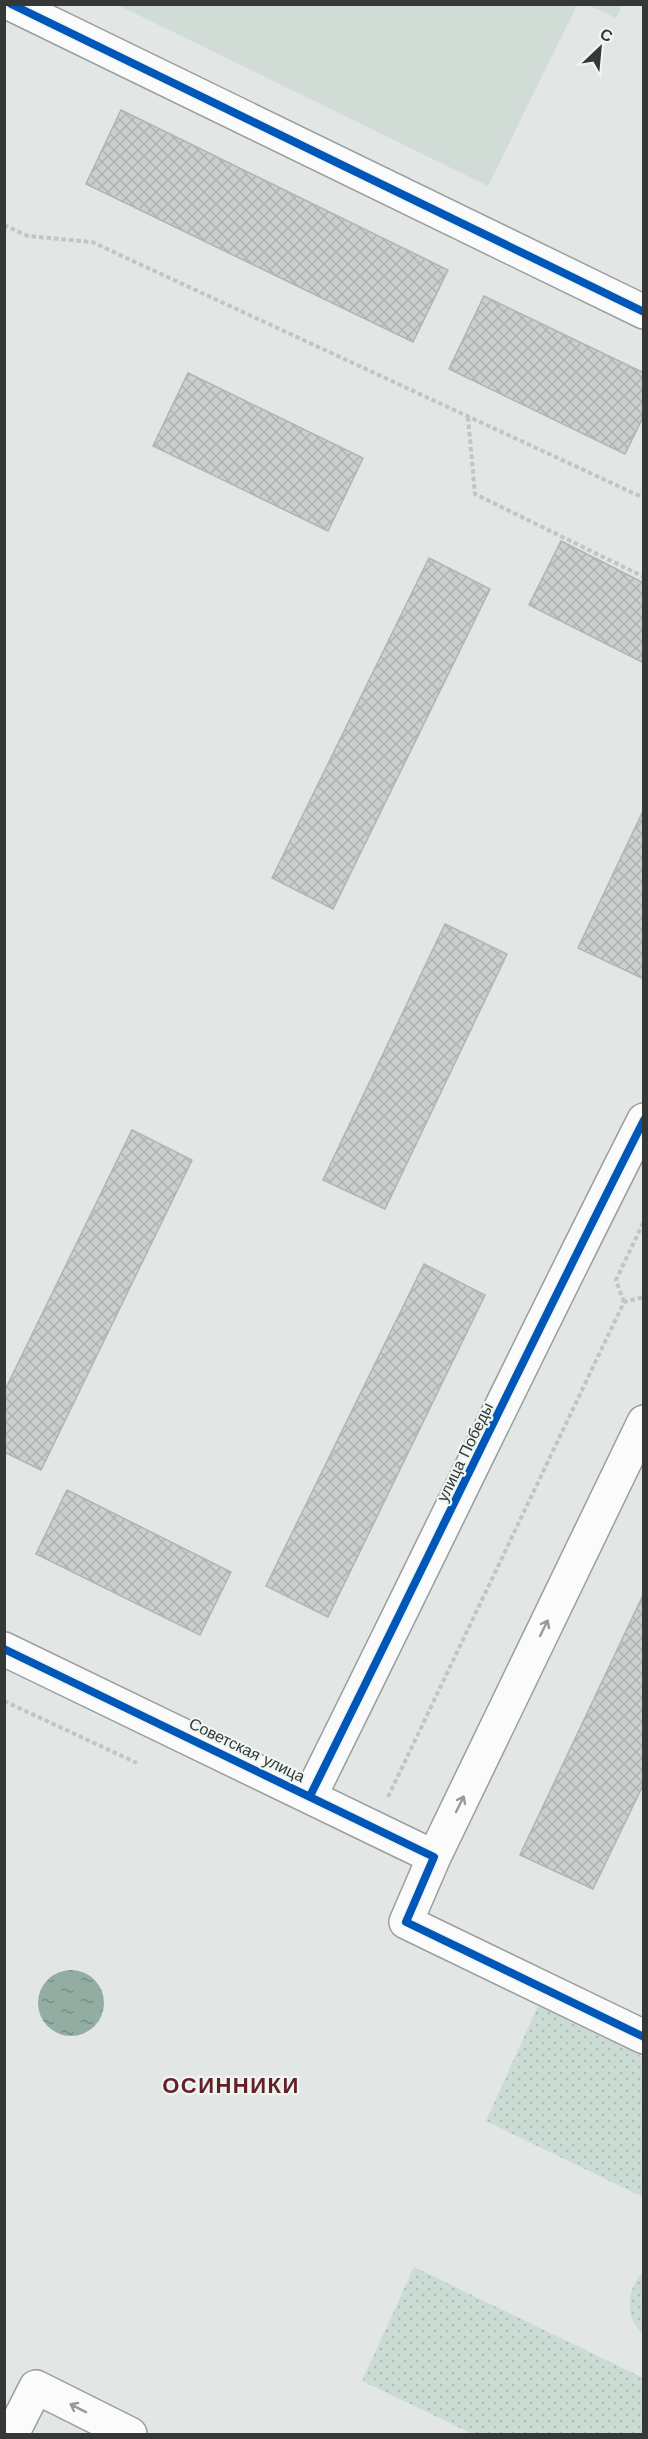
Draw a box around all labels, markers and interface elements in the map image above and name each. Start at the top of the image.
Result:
north arrow [570,18,630,78]
text: С [597,24,616,46]
street label: улица Победы [433,1399,497,1505]
one-way arrow [539,1620,550,1638]
street label: Советская улица [186,1714,308,1786]
one-way arrow [454,1796,466,1814]
district label: ОСИННИКИ [162,2073,300,2098]
one-way arrow [69,2402,87,2413]

